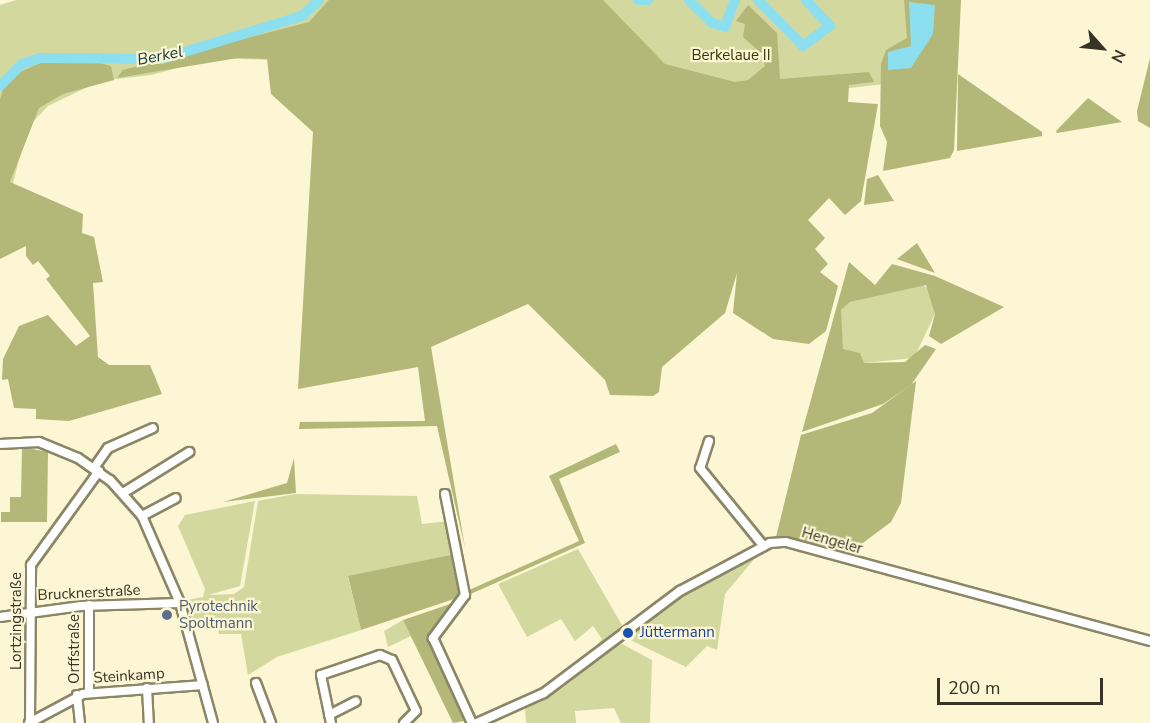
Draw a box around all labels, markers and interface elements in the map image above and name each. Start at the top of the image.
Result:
north arrow [1072,18,1132,78]
water label: Berkel [136,42,184,70]
text: N [1106,46,1131,66]
park label: Berkelaue II [691,47,771,65]
street label: Hengeler [800,524,864,558]
street label: Lortzingstraße [8,572,26,670]
street label: Brucknerstraße [37,581,141,605]
place label: Pyrotechnik Spoltmann [179,597,258,632]
marker: Pyrotechnik Spoltmann [160,608,174,622]
street label: Orffstraße [66,614,84,684]
place label: Jüttermann [640,624,715,642]
marker: Jüttermann [621,626,635,640]
street label: Steinkamp [93,665,165,687]
scale bar [940,666,1106,704]
text: 200 m [948,676,1000,700]

